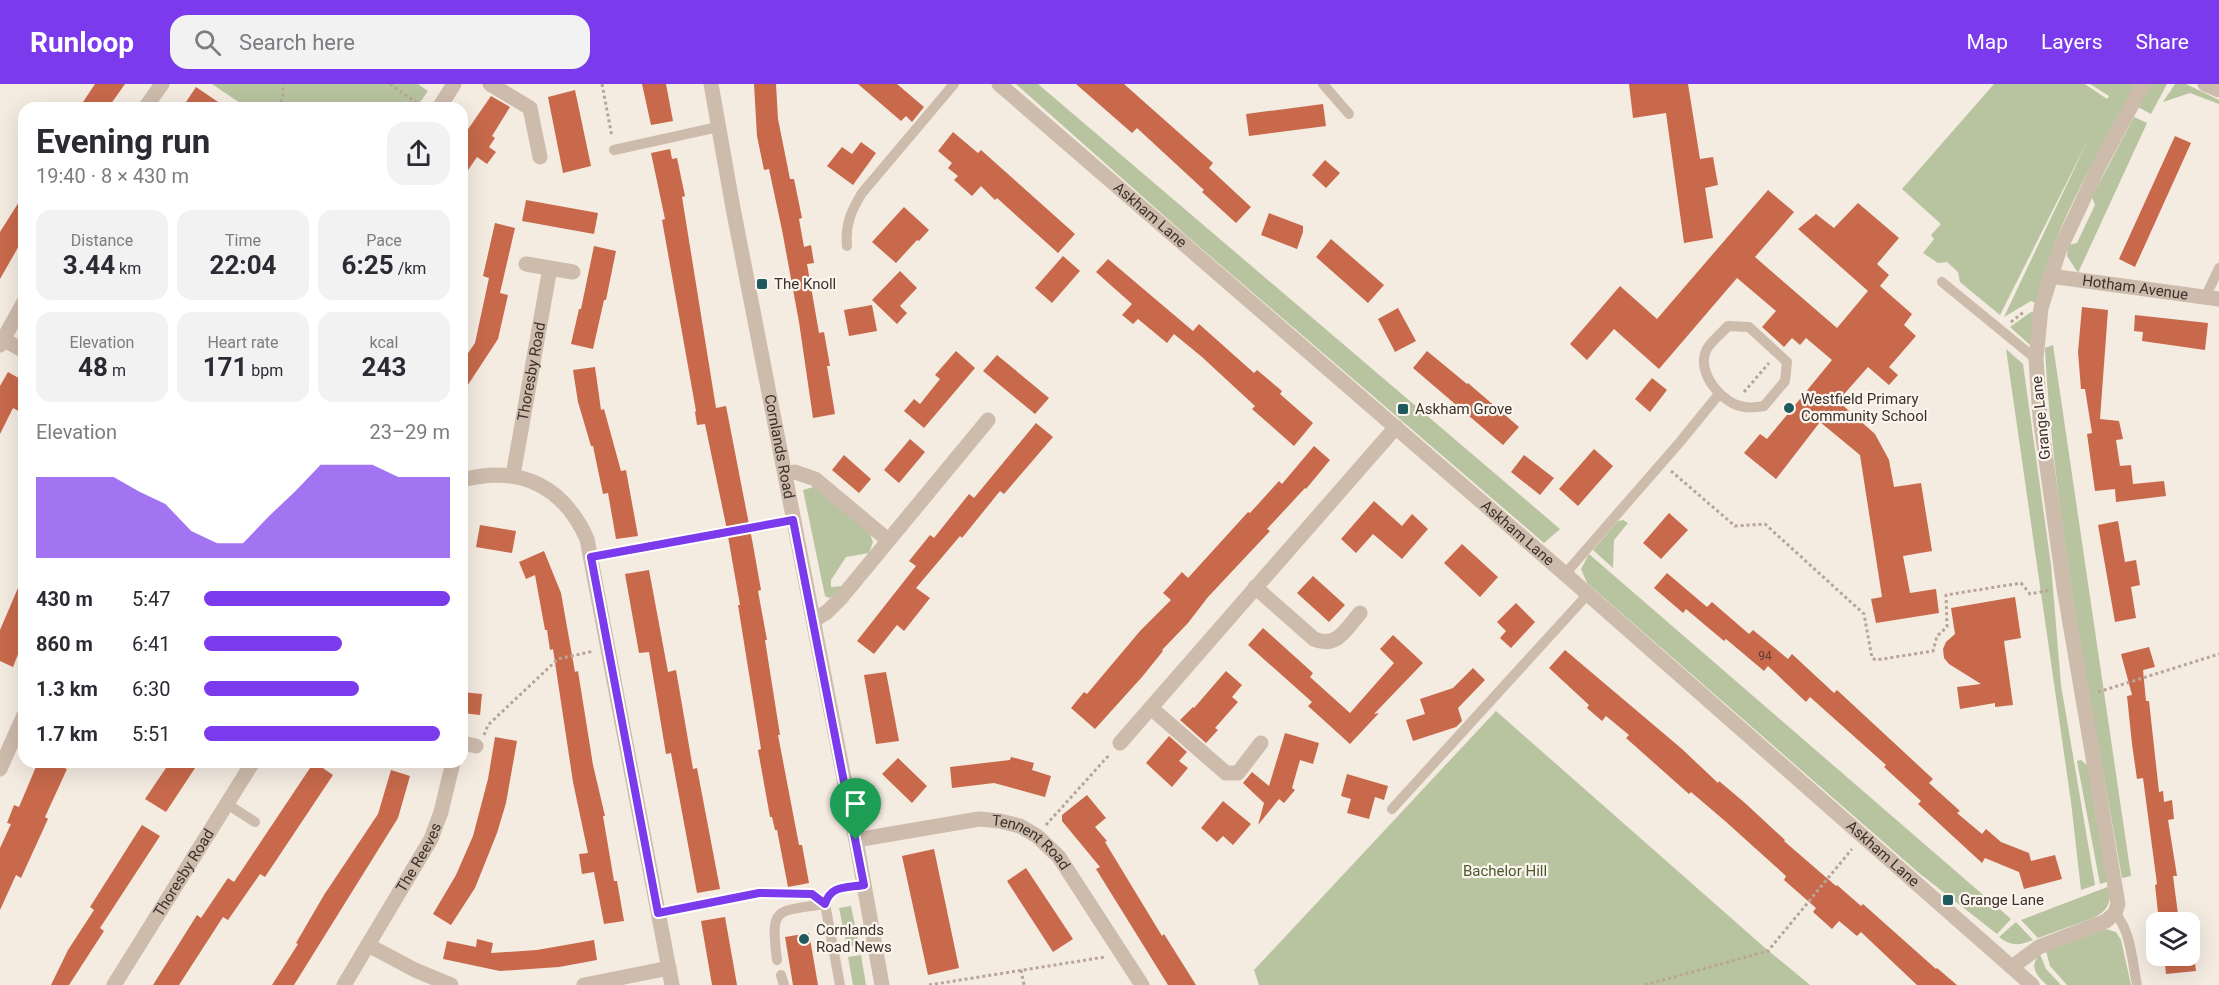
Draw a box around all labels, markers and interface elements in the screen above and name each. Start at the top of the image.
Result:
search box [170,15,590,69]
text: Runloop [30,26,134,59]
icon: search [191,26,224,59]
text: Search here [239,30,355,55]
text: Map [1966,30,2008,54]
text: Layers [2041,30,2102,54]
text: Share [2135,30,2189,54]
text: Evening run [36,122,210,161]
button: share [387,122,450,185]
text: 19:40 · 8 × 430 m [36,164,189,188]
street label: Askham Lane [1110,178,1191,252]
text: Distance [71,231,133,250]
text: Time [225,231,261,250]
text: Pace [366,231,402,250]
text: 3.44 [63,250,115,280]
text: 22:04 [210,250,277,280]
text: 6:25 [342,250,394,280]
text: km [115,259,141,278]
text: /km [394,259,426,278]
street label: Hotham Avenue [2081,271,2189,304]
place label: The Knoll [774,275,836,293]
marker: The Knoll [755,277,769,291]
street label: Thoresby Road [514,321,549,422]
text: Elevation [70,333,134,352]
text: Heart rate [207,333,279,352]
text: kcal [370,333,398,352]
text: 48 [78,352,108,382]
text: 171 [203,352,247,382]
text: 243 [362,352,406,382]
text: m [108,361,126,380]
text: bpm [247,361,283,380]
street label: Grange Lane [2028,375,2054,461]
place label: Westfield Primary Community School [1801,390,1927,425]
street label: Cornlands Road [760,393,798,500]
place label: Askham Grove [1415,400,1512,418]
marker: Westfield Primary Community School [1782,401,1796,415]
marker: Askham Grove [1396,402,1410,416]
text: Elevation [36,420,117,444]
text: 23–29 m [369,420,450,444]
street label: Askham Lane [1477,496,1558,570]
text: 430 m [36,587,93,611]
text: 5:47 [132,587,171,611]
text: 860 m [36,632,93,656]
text: 6:41 [132,632,171,656]
house number: 94 [1758,649,1772,663]
text: 1.3 km [36,677,98,701]
text: 6:30 [132,677,171,701]
text: 1.7 km [36,722,98,746]
text: 5:51 [132,722,171,746]
pin [830,778,881,840]
icon: arrive [839,787,872,820]
street label: Tennent Road [991,811,1074,873]
street label: Askham Lane [1843,817,1923,891]
street label: The Reeves [392,820,445,895]
street label: Thoresby Road [150,826,218,920]
park label: Bachelor Hill [1463,862,1547,880]
place label: Grange Lane [1960,891,2044,909]
marker: Grange Lane [1941,893,1955,907]
map controls [2146,912,2200,966]
button: layers [2146,912,2200,966]
place label: Cornlands Road News [816,921,892,956]
marker: Cornlands Road News [797,932,811,946]

